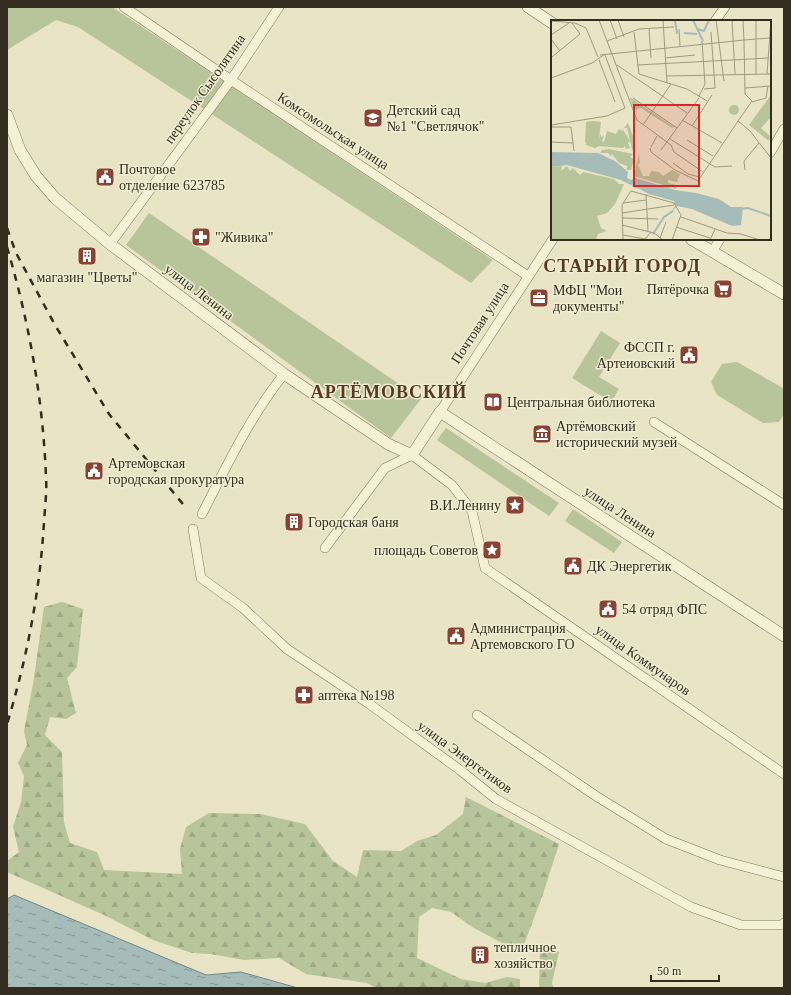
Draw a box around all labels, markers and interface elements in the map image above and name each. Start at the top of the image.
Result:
inset map [551,20,771,240]
street label: переулок Сысолятина [162,31,249,146]
street label: Комсомольская улица [274,89,392,173]
place label: Детский сад №1 "Светлячок" [387,103,484,134]
school or university icon: Детский сад №1 "Светлячок" [362,107,384,129]
place label: Почтовое отделение 623785 [119,162,225,193]
public building icon: Почтовое отделение 623785 [94,166,116,188]
pharmacy icon: "Живика" [190,226,212,248]
place label: "Живика" [215,230,273,245]
building icon: магазин "Цветы" [76,245,98,267]
district label: СТАРЫЙ ГОРОД [543,255,701,276]
street label: улица Ленина [162,261,237,323]
place label: магазин "Цветы" [37,270,137,285]
supermarket icon: Пятёрочка [712,278,734,300]
street label: Почтовая улица [448,279,512,366]
place label: Пятёрочка [647,282,710,297]
place label: МФЦ "Мои документы" [553,283,624,314]
office icon: МФЦ "Мои документы" [528,287,550,309]
place label: ФССП г. Артеиовский [597,340,676,371]
public building icon: ФССП г. Артеиовский [678,344,700,366]
district label: АРТЁМОВСКИЙ [311,381,467,402]
library icon: Центральная библиотека [482,391,504,413]
place label: Центральная библиотека [507,395,656,410]
place label: Артёмовский исторический музей [556,419,678,450]
museum icon: Артёмовский исторический музей [531,423,553,445]
place label: Артемовская городская прокуратура [108,456,245,487]
public building icon: Артемовская городская прокуратура [83,460,105,482]
street label: улица Ленина [581,483,659,541]
place icon: В.И.Ленину [504,494,526,516]
place label: В.И.Ленину [429,498,501,513]
building icon: Городская баня [283,511,305,533]
place label: Городская баня [308,515,399,530]
place icon: площадь Советов [481,539,503,561]
place label: площадь Советов [374,543,478,558]
public building icon: ДК Энергетик [562,555,584,577]
place label: ДК Энергетик [587,559,672,574]
public building icon: 54 отряд ФПС [597,598,619,620]
place label: 54 отряд ФПС [622,602,707,617]
place label: Администрация Артемовского ГО [470,621,575,652]
street label: улица Коммунаров [593,622,694,699]
public building icon: Администрация Артемовского ГО [445,625,467,647]
pharmacy icon: аптека №198 [293,684,315,706]
place label: аптека №198 [318,688,395,703]
street label: улица Энергетиков [415,718,515,797]
place label: тепличное хозяйство [494,940,556,971]
building icon: тепличное хозяйство [469,944,491,966]
scale bar [651,957,719,983]
text: 50 m [657,964,682,978]

